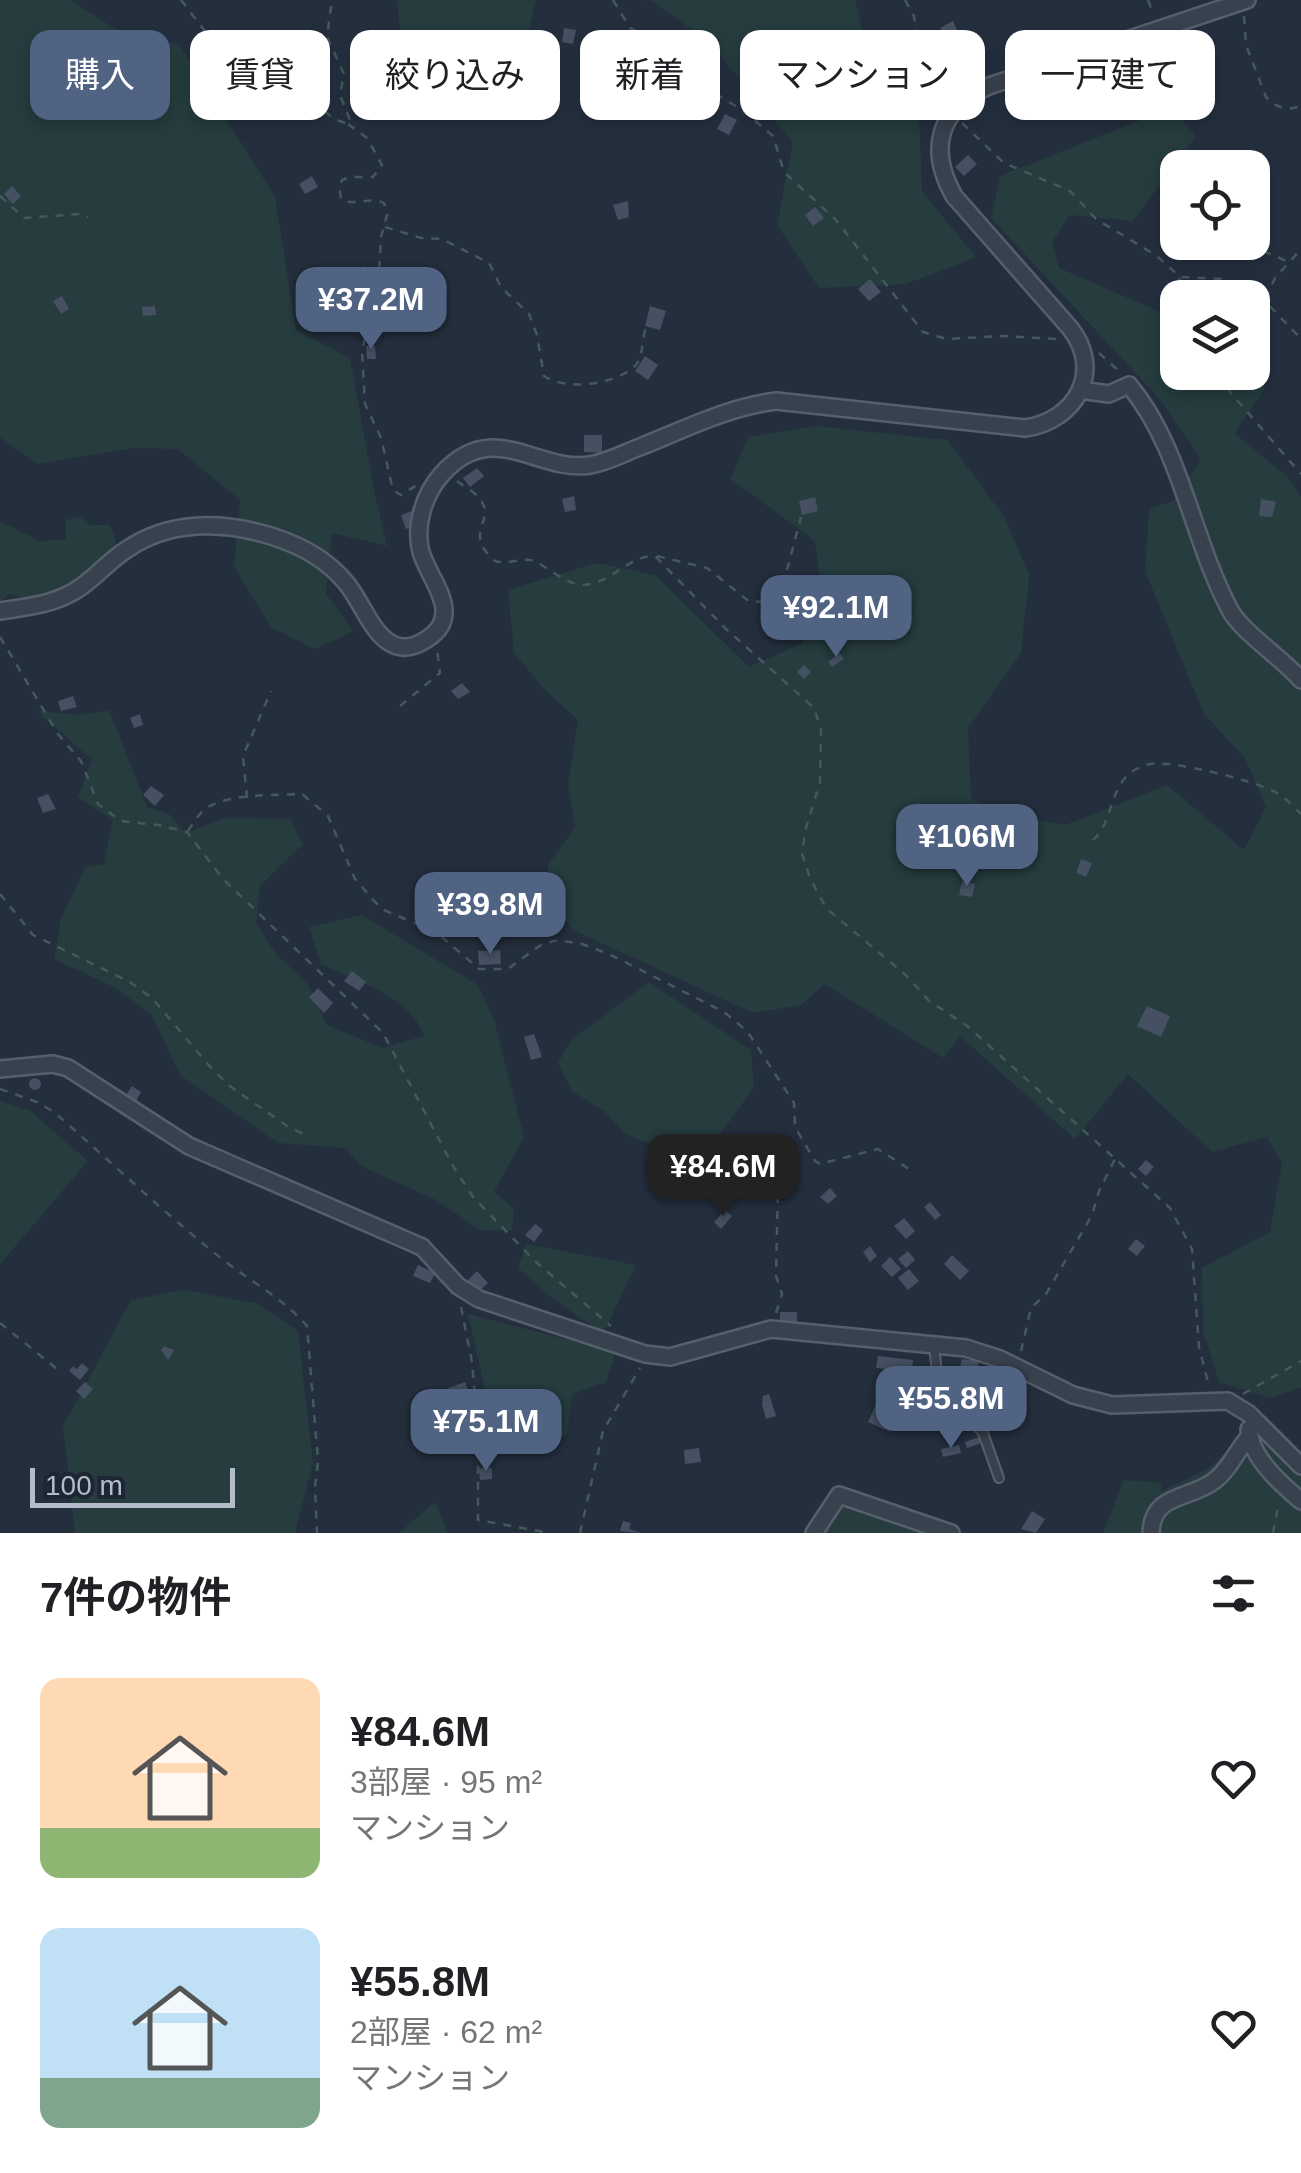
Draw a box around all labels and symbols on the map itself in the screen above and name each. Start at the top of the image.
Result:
pin: ¥37.2M [290,267,452,352]
pin: ¥92.1M [755,575,917,660]
pin: ¥106M [897,804,1037,889]
pin: ¥39.8M [409,872,571,957]
pin: ¥84.6M [642,1134,804,1219]
pin: ¥55.8M [870,1366,1032,1451]
pin: ¥75.1M [405,1389,567,1474]
scale bar [30,1463,235,1508]

